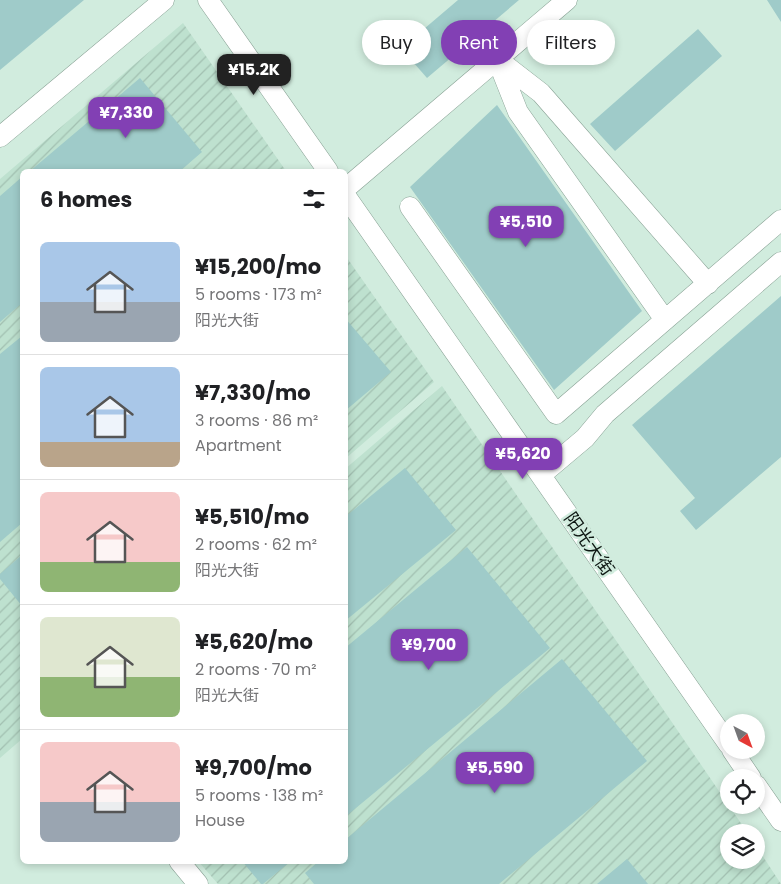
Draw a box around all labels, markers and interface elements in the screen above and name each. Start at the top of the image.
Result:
chip: Buy [362,20,431,65]
chip: Rent [441,20,517,65]
chip: Filters [527,20,615,65]
pin: ¥15.2K [213,54,295,96]
text: ¥15.2K [228,58,280,81]
pin: ¥7,330 [85,96,167,139]
text: ¥7,330 [99,101,153,124]
text: 6 homes [40,185,132,214]
icon: filters [300,185,328,213]
pin: ¥5,510 [485,206,567,248]
text: ¥5,510 [500,210,552,233]
text: ¥15,200/mo [195,252,321,281]
icon: home [80,262,140,322]
text: 5 rooms · 173 m² [195,283,322,306]
text: 阳光大街 [195,309,259,332]
text: ¥7,330/mo [195,378,311,407]
icon: home [80,387,140,447]
text: 3 rooms · 86 m² [195,409,318,432]
text: Apartment [195,434,282,457]
pin: ¥5,620 [482,438,564,480]
text: ¥5,620 [495,442,551,465]
text: ¥5,510/mo [195,502,309,531]
street label: 阳光大街 [559,507,620,580]
icon: home [80,512,140,572]
text: 2 rooms · 62 m² [195,533,317,556]
text: 阳光大街 [195,559,259,582]
text: ¥5,620/mo [195,627,313,656]
pin: ¥9,700 [388,628,470,671]
text: ¥9,700 [402,633,456,656]
icon: home [80,637,140,697]
text: 2 rooms · 70 m² [195,658,317,681]
text: 阳光大街 [195,684,259,707]
north arrow [720,714,765,759]
map controls [720,714,765,869]
pin: ¥5,590 [454,752,536,794]
text: ¥9,700/mo [195,753,312,782]
text: ¥5,590 [467,756,523,779]
icon: home [80,762,140,822]
button: locate [720,769,765,814]
text: 5 rooms · 138 m² [195,784,323,807]
text: House [195,809,245,832]
button: layers [720,824,765,869]

